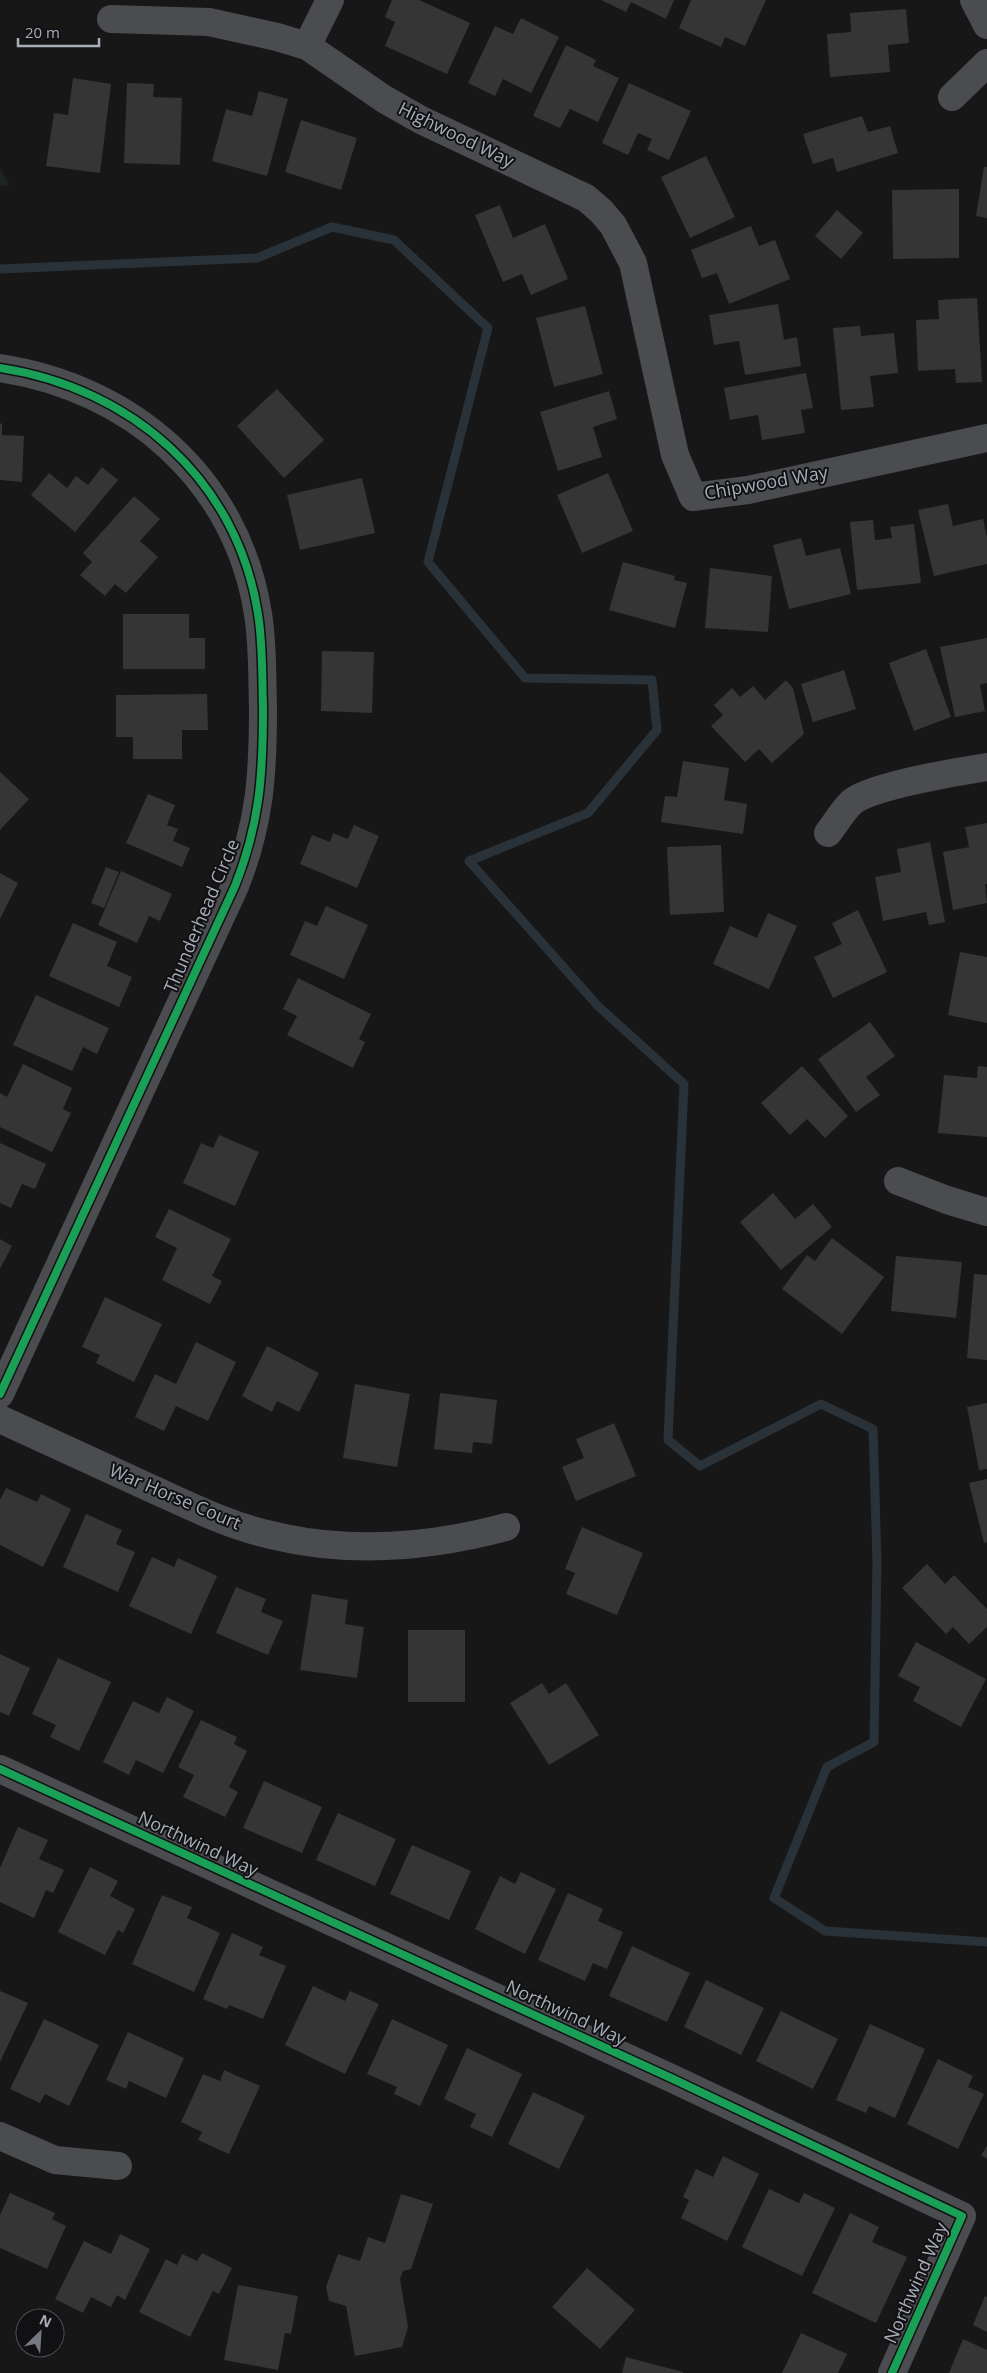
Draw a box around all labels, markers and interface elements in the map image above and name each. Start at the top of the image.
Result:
scale bar [18,15,99,47]
text: 20 m [25,22,60,42]
street label: Highwood Way [395,96,519,173]
street label: Chipwood Way [702,459,830,505]
street label: Thunderhead Circle [158,835,244,996]
street label: War Horse Court [106,1458,245,1535]
street label: Northwind Way [134,1805,263,1882]
street label: Northwind Way [502,1974,631,2051]
street label: Northwind Way [878,2217,953,2347]
north arrow [15,2308,65,2358]
text: N [37,2310,55,2332]

